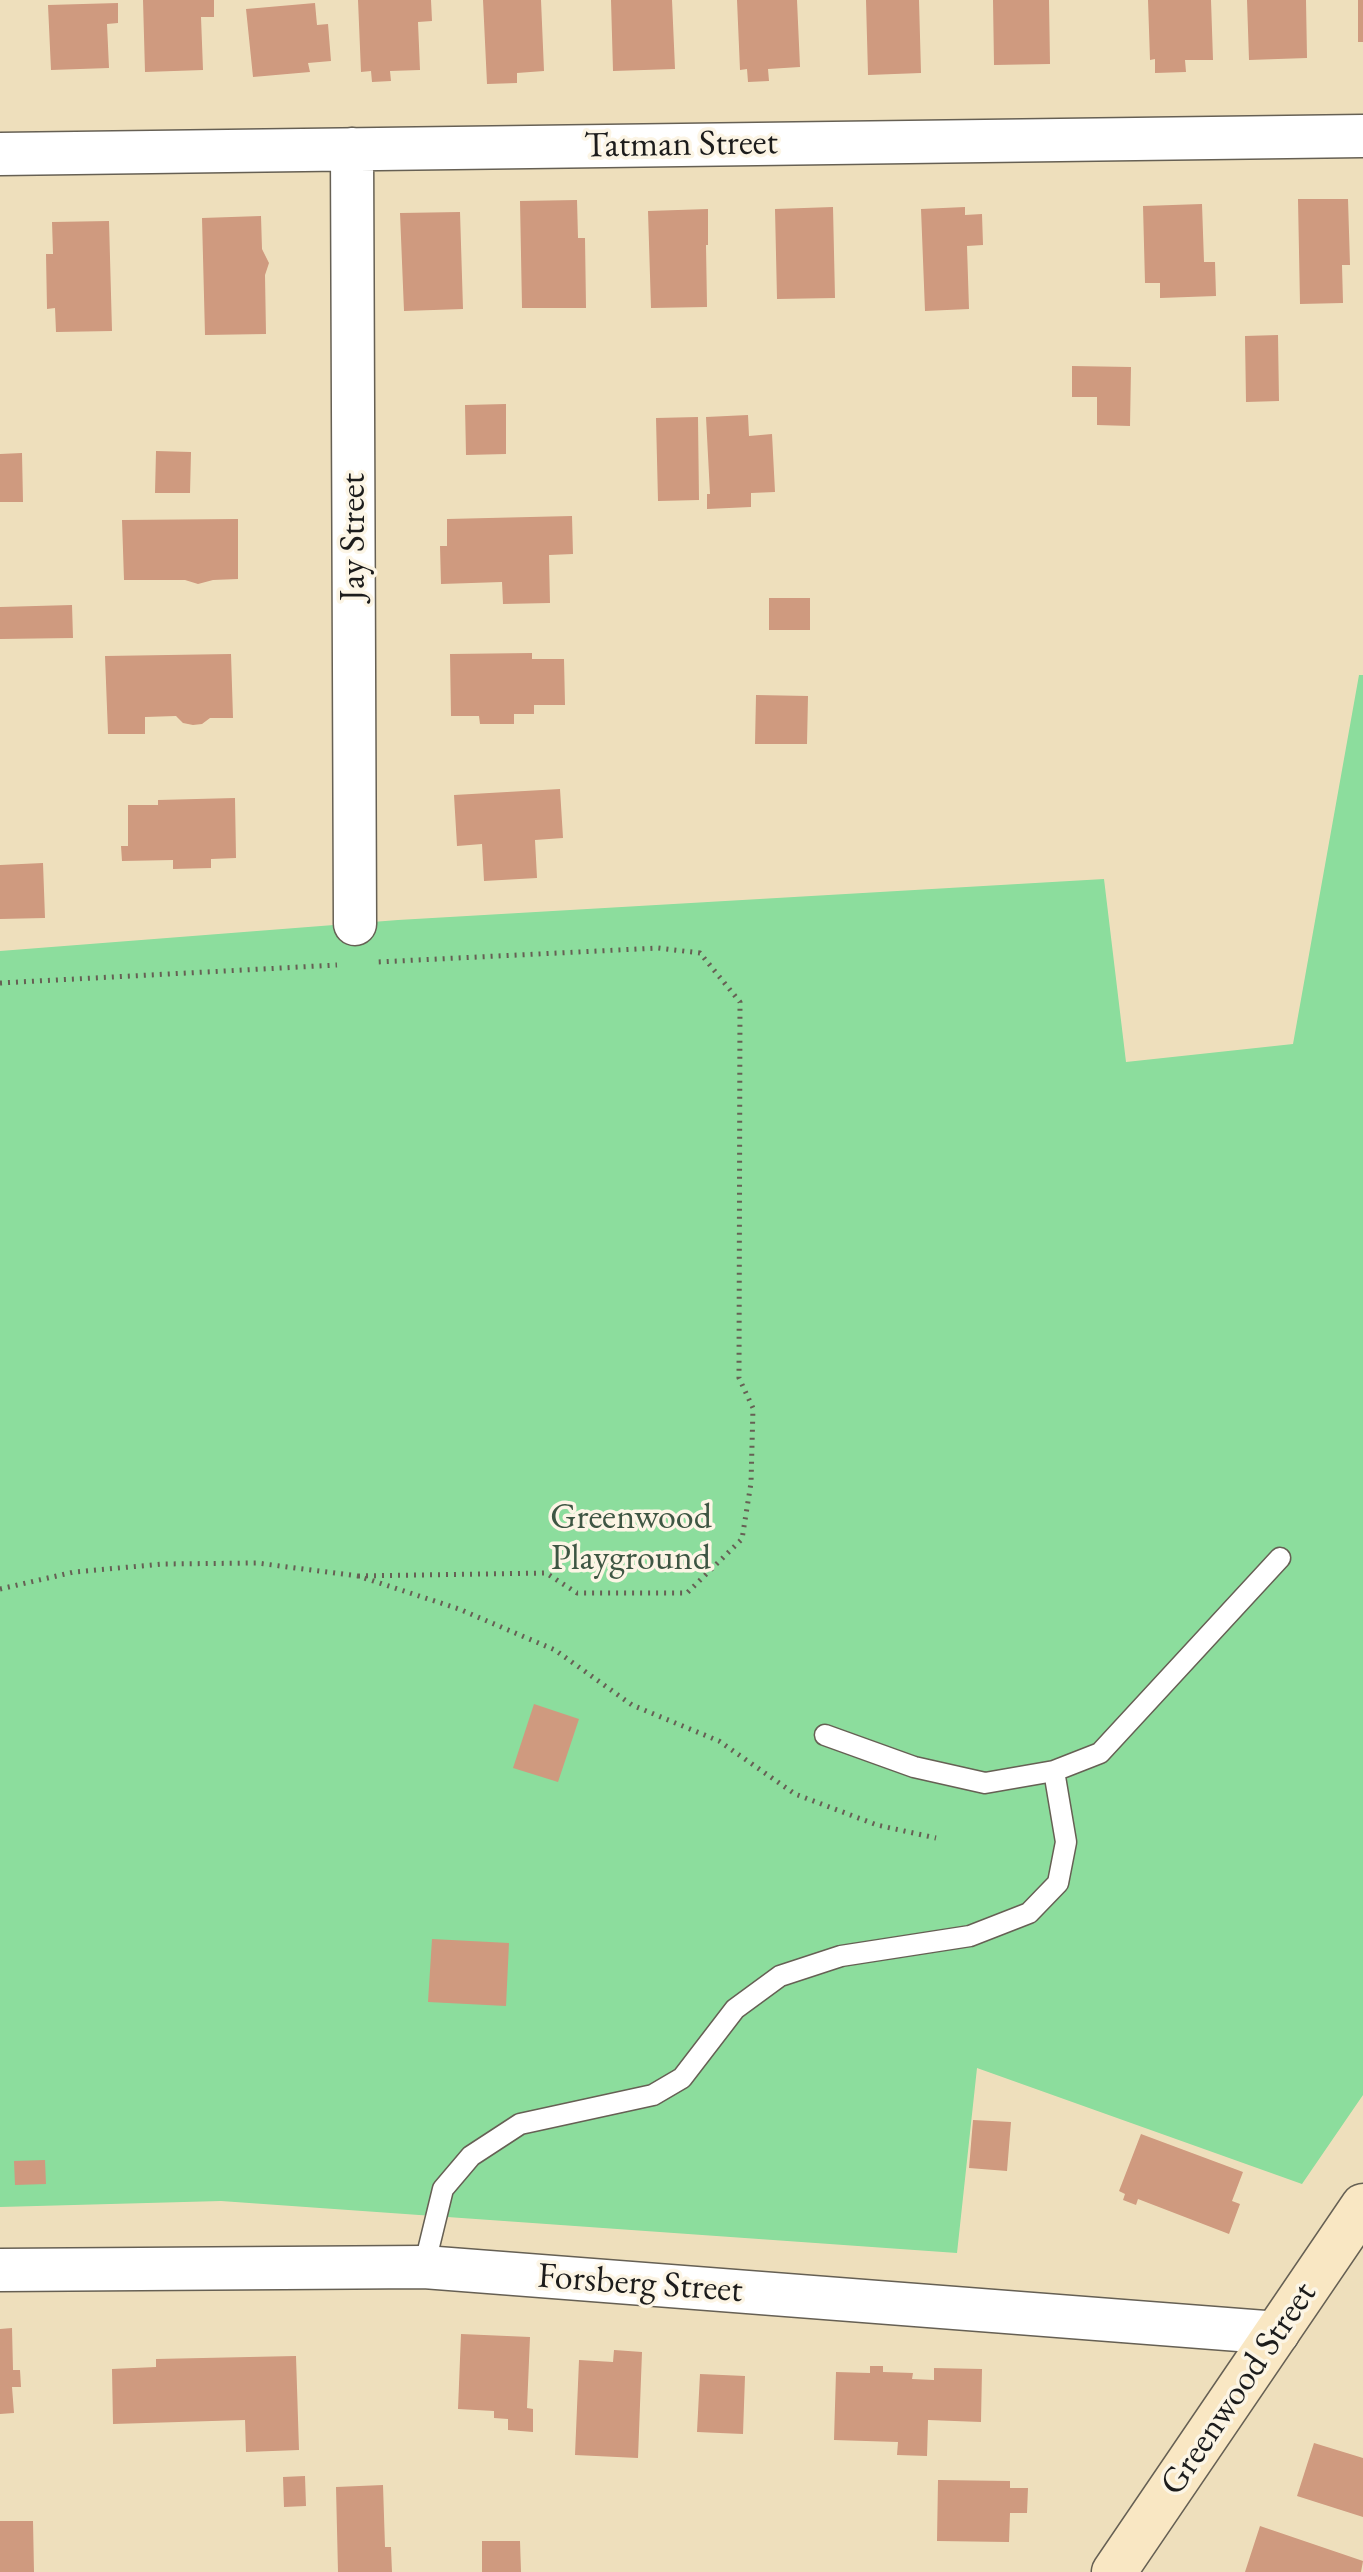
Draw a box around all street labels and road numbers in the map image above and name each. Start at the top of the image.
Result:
street label: Tatman Street [584,122,778,168]
street label: Jay Street [332,473,376,601]
street label: Forsberg Street [536,2255,744,2313]
street label: Greenwood Street [1152,2274,1326,2504]

